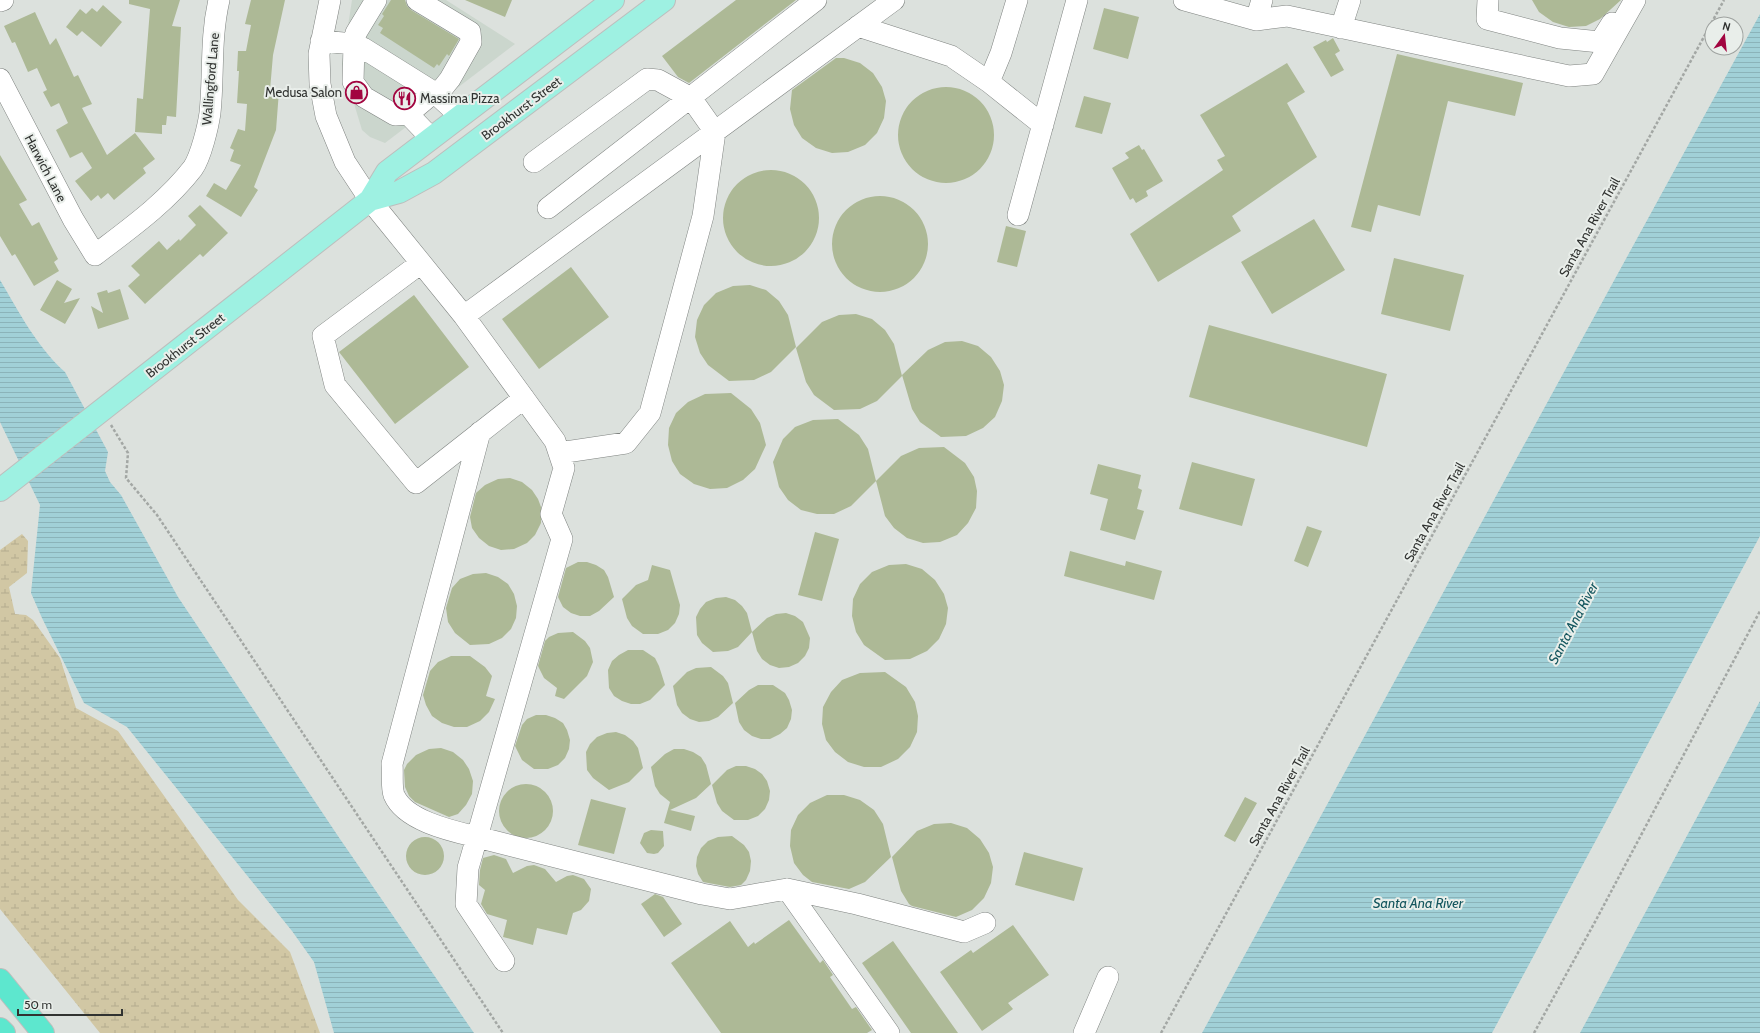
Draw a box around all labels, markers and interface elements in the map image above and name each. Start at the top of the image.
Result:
north arrow [1704,16,1744,56]
text: N [1721,19,1732,34]
street label: Wallingford Lane [198,32,222,126]
street label: Brookhurst Street [478,72,565,143]
shop icon: Medusa Salon [344,79,370,105]
place label: Medusa Salon [265,84,342,100]
restaurant icon: Massima Pizza [392,85,418,111]
place label: Massima Pizza [420,90,500,106]
street label: Harwich Lane [22,132,71,205]
street label: Santa Ana River Trail [1555,174,1623,280]
street label: Brookhurst Street [142,309,228,381]
street label: Santa Ana River Trail [1400,459,1468,565]
water label: Santa Ana River [1544,578,1602,667]
street label: Santa Ana River Trail [1245,743,1313,849]
water label: Santa Ana River [1373,894,1464,912]
scale bar [18,991,122,1017]
text: 50 m [24,997,52,1012]

